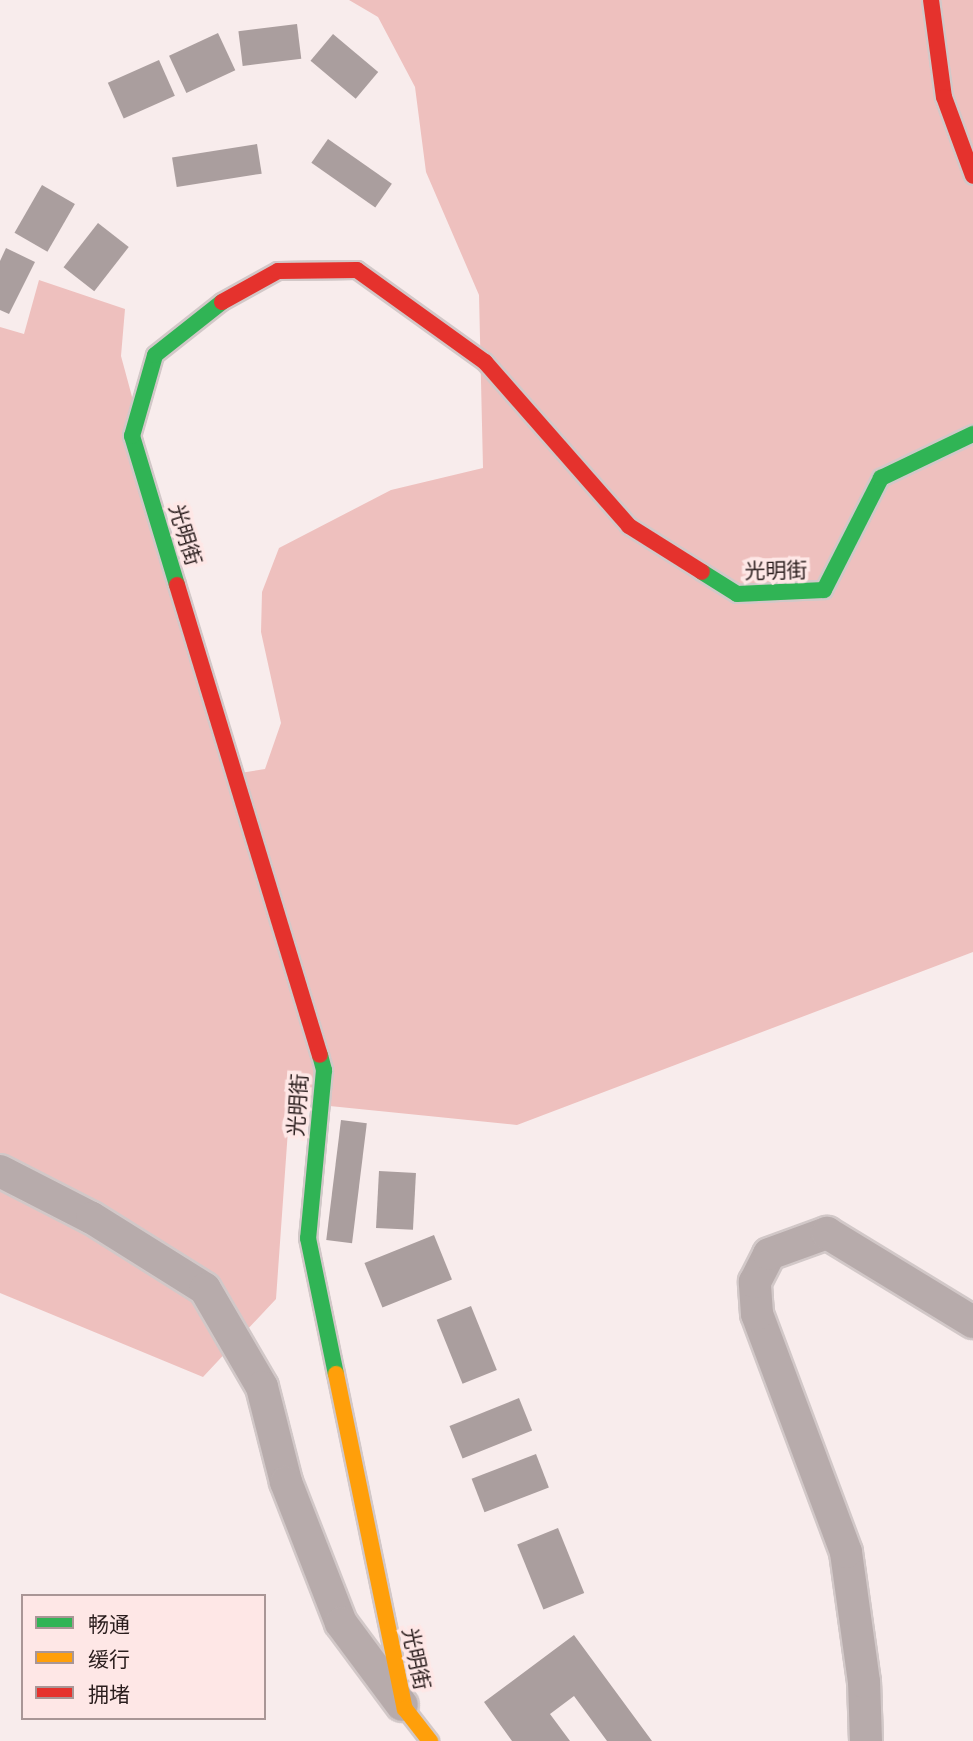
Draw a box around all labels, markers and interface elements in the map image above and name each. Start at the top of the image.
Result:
street label: 光明街 [164,501,206,569]
street label: 光明街 [744,558,808,584]
street label: 光明街 [283,1073,313,1137]
legend [21,1594,266,1720]
text: 畅通 [88,1612,130,1637]
street label: 光明街 [397,1626,435,1692]
text: 缓行 [88,1647,130,1672]
text: 拥堵 [88,1682,130,1707]

